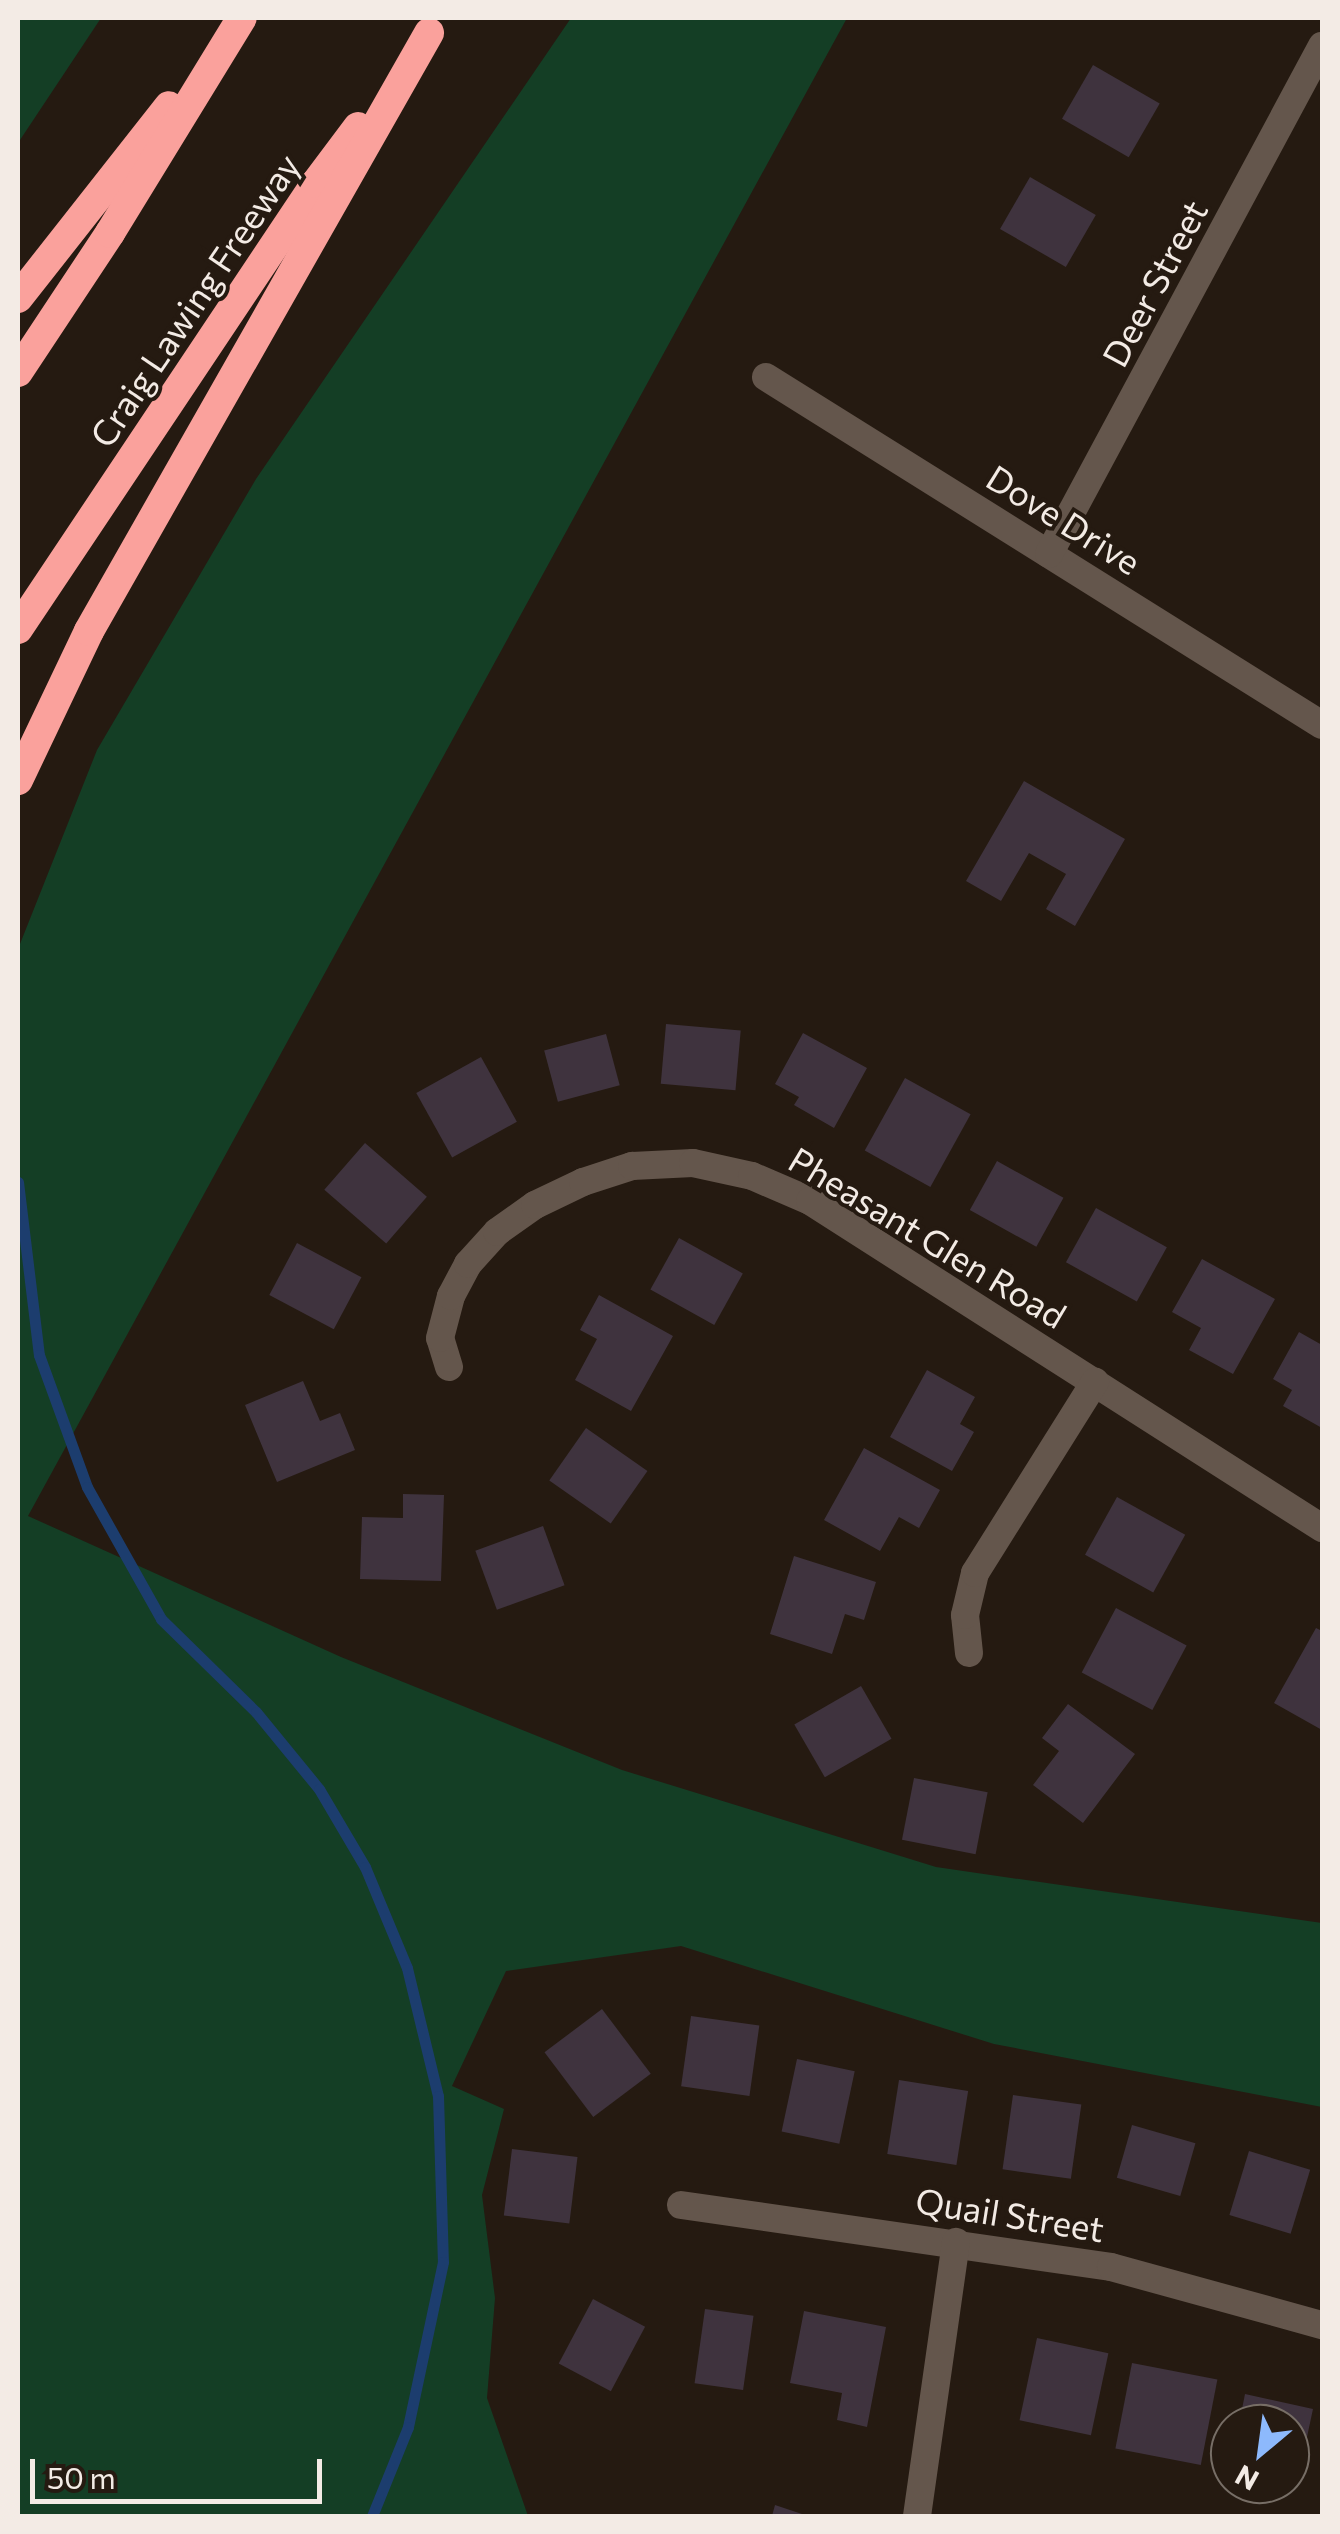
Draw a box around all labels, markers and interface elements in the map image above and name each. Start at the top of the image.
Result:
street label: Craig Lawing Freeway [80,146,308,454]
street label: Deer Street [1093,193,1215,373]
street label: Dove Drive [979,455,1149,583]
street label: Pheasant Glen Road [782,1138,1074,1336]
street label: Quail Street [913,2178,1107,2250]
north arrow [1210,2404,1310,2504]
scale bar [35,2439,328,2501]
text: 50 m [47,2458,116,2495]
text: N [1229,2459,1264,2498]

